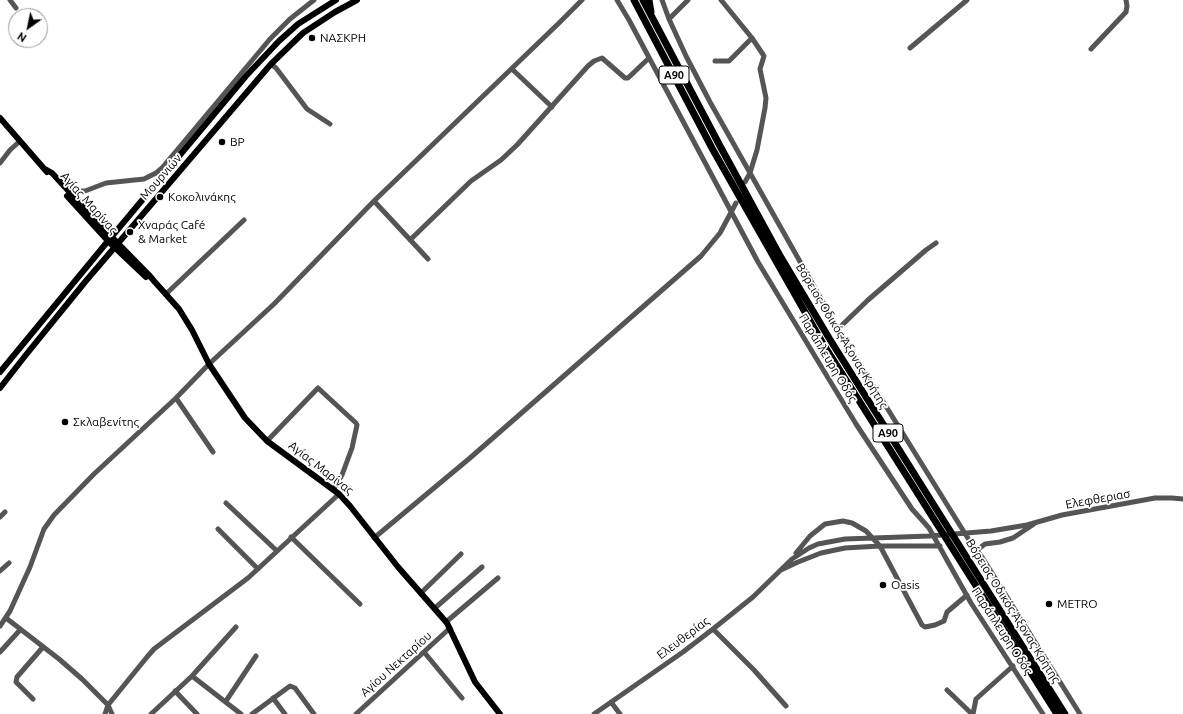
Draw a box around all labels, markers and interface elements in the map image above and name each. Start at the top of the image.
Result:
north arrow [8,8,48,48]
text: N [15,30,29,44]
place label: ΝΑΣΚΡΗ [320,31,366,45]
marker: ΝΑΣΚΡΗ [307,33,317,43]
road number: Α90 [659,66,689,84]
place label: BP [230,135,245,149]
marker: BP [217,137,227,147]
street label: Μουρνιών [137,151,185,203]
street label: Αγίας Μαρίνας [57,169,121,237]
place label: Κοκολινάκης [168,190,236,204]
marker: Κοκολινάκης [155,192,165,202]
place label: Χναράς Café & Market [138,218,205,246]
marker: Χναράς Café & Market [125,227,135,237]
street label: Βόρειος Οδικός Άξονας Κρήτης [793,261,891,411]
street label: Παράπλευρη Οδός [796,311,860,405]
place label: Σκλαβενίτης [73,415,139,429]
marker: Σκλαβενίτης [60,417,70,427]
road number: Α90 [873,424,903,442]
street label: Αγίας Μαρίνας [286,438,356,498]
street label: Ελεφθεριασ [1064,486,1132,512]
street label: Βόρειος Οδικός Άξονας Κρήτης [963,536,1063,686]
place label: Oasis [891,578,920,592]
marker: Oasis [878,580,888,590]
street label: Παράπλευρη Οδός [968,585,1036,677]
place label: METRO [1057,597,1098,611]
marker: METRO [1044,599,1054,609]
street label: Ελευθερίας [654,614,712,662]
street label: Αγίου Νεκταρίου [358,628,434,700]

